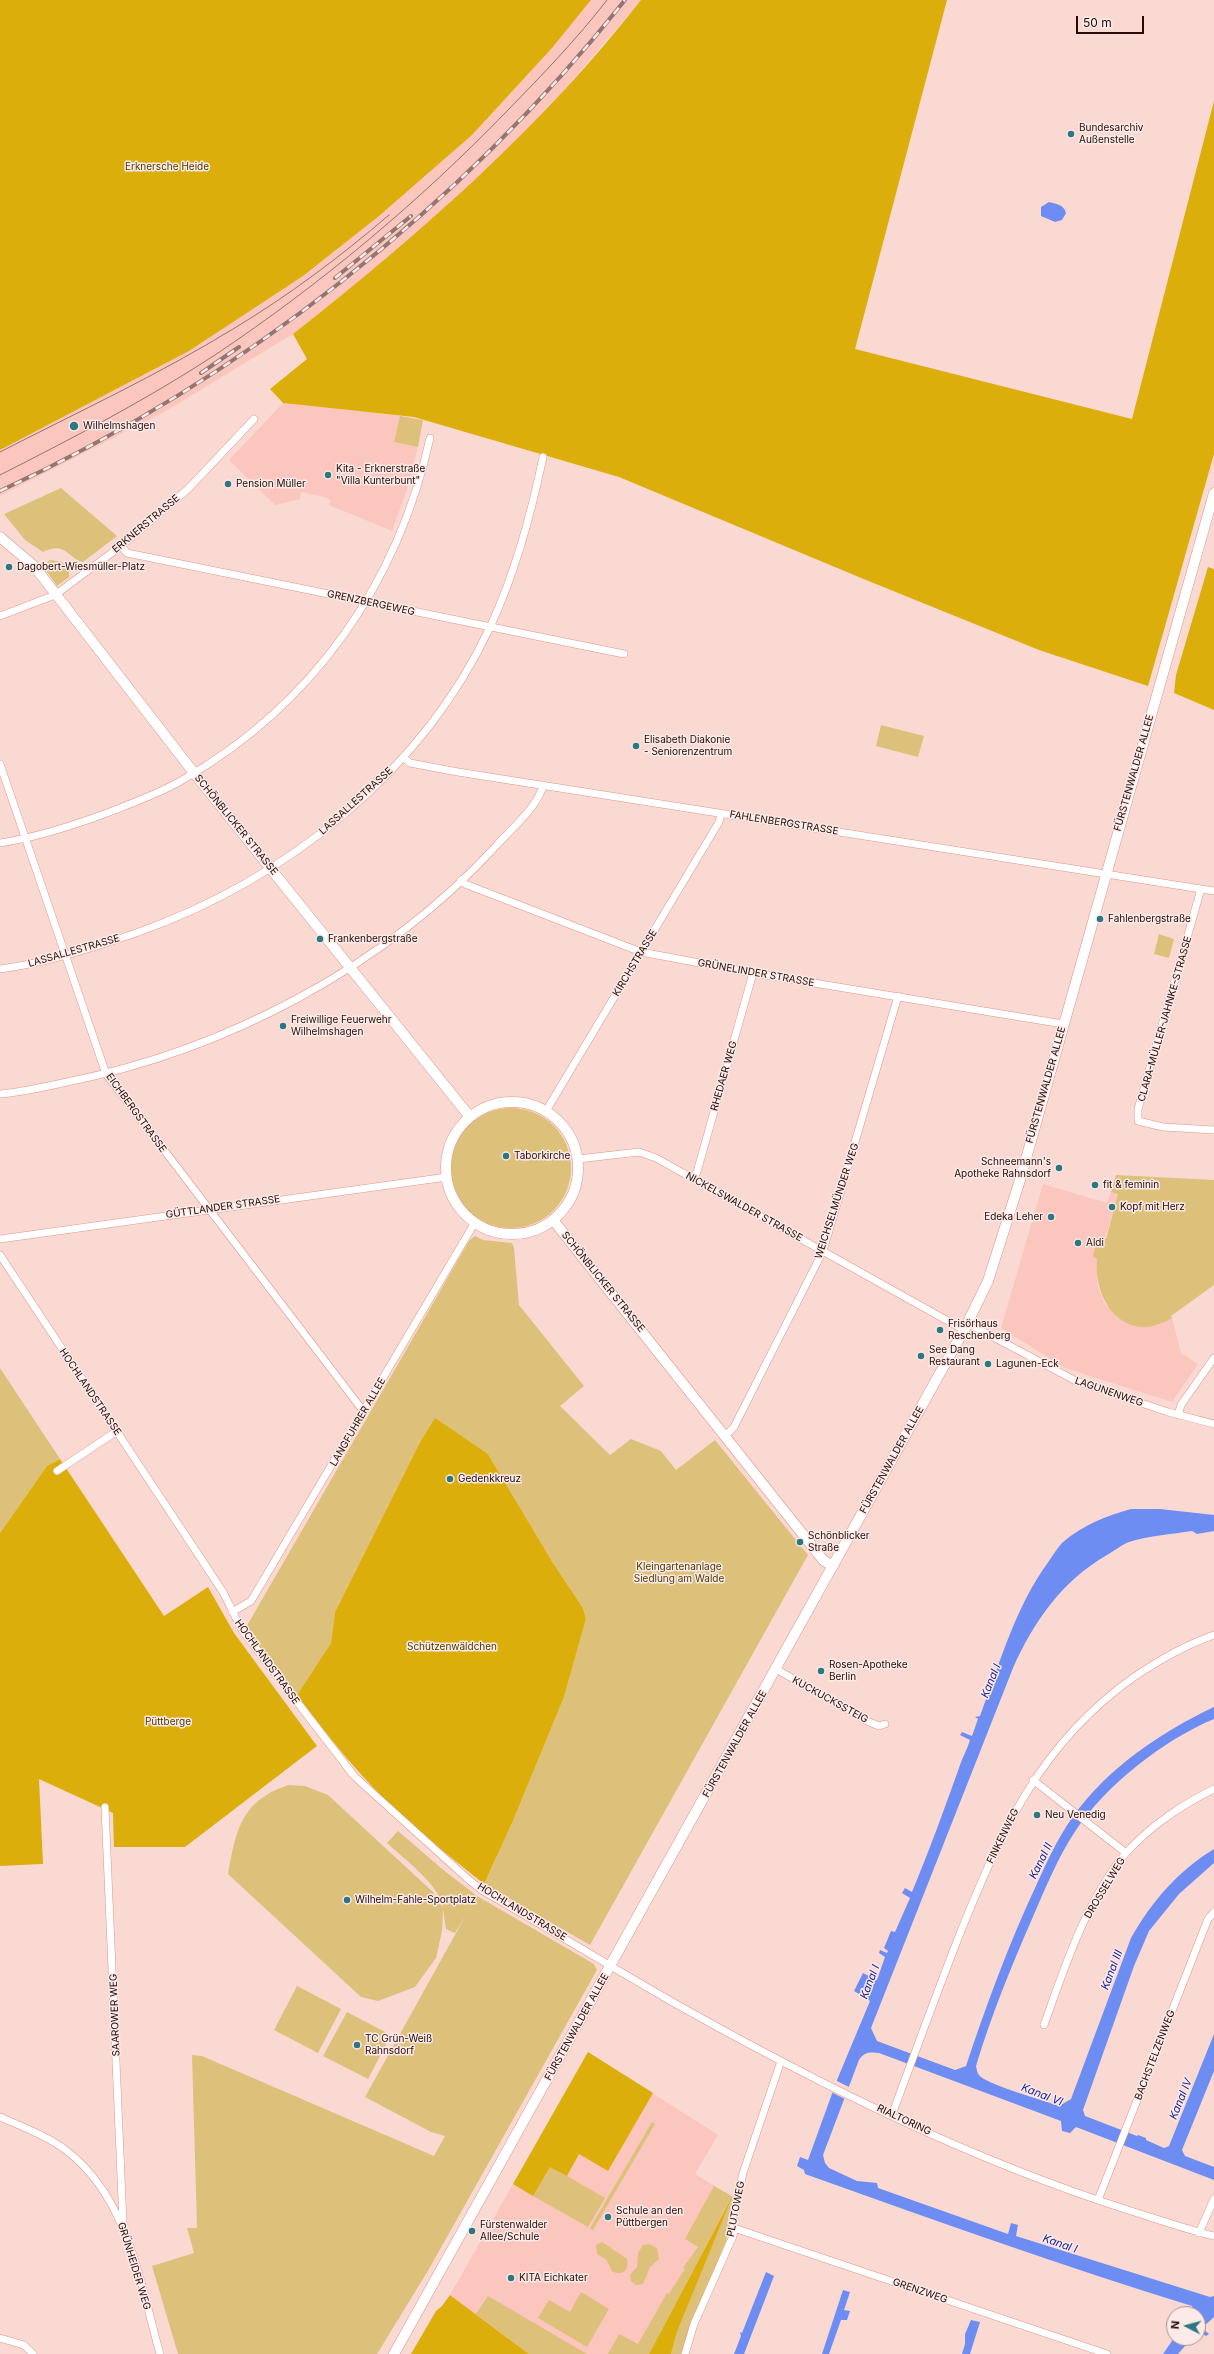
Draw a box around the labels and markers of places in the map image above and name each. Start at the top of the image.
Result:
place label: Bundesarchiv Außenstelle [1079,122,1143,146]
marker: Bundesarchiv Außenstelle [1066,129,1076,139]
marker: Wilhelmshagen [68,420,80,432]
place label: Wilhelmshagen [83,420,155,432]
place label: Kita - Erknerstraße "Villa Kunterbunt" [336,463,425,486]
marker: Kita - Erknerstraße "Villa Kunterbunt" [323,470,333,480]
place label: Pension Müller [236,478,306,490]
marker: Pension Müller [223,479,233,489]
place label: Dagobert-Wiesmüller-Platz [17,561,145,573]
marker: Dagobert-Wiesmüller-Platz [4,562,14,572]
place label: Elisabeth Diakonie - Seniorenzentrum [644,734,732,758]
marker: Elisabeth Diakonie - Seniorenzentrum [631,741,641,751]
place label: Fahlenbergstraße [1108,913,1191,925]
marker: Fahlenbergstraße [1095,914,1105,924]
place label: Frankenbergstraße [328,933,418,945]
marker: Frankenbergstraße [315,934,325,944]
place label: Freiwillige Feuerwehr Wilhelmshagen [291,1014,392,1038]
marker: Freiwillige Feuerwehr Wilhelmshagen [278,1021,288,1031]
place label: Taborkirche [514,1150,570,1162]
marker: Taborkirche [501,1151,511,1161]
place label: Schneemann's Apotheke Rahnsdorf [954,1156,1051,1180]
marker: Schneemann's Apotheke Rahnsdorf [1054,1163,1064,1173]
place label: fit & feminin [1103,1179,1159,1191]
marker: fit & feminin [1090,1180,1100,1190]
place label: Kopf mit Herz [1120,1201,1185,1213]
marker: Kopf mit Herz [1107,1202,1117,1212]
place label: Edeka Leher [984,1211,1043,1223]
marker: Edeka Leher [1046,1212,1056,1222]
place label: Aldi [1086,1237,1104,1249]
marker: Aldi [1073,1238,1083,1248]
place label: Frisörhaus Reschenberg [948,1318,1010,1342]
marker: Frisörhaus Reschenberg [935,1325,945,1335]
place label: See Dang Restaurant [929,1344,980,1368]
marker: See Dang Restaurant [916,1351,926,1361]
place label: Lagunen-Eck [996,1358,1059,1370]
marker: Lagunen-Eck [983,1359,993,1369]
place label: Gedenkkreuz [458,1473,521,1485]
marker: Gedenkkreuz [445,1474,455,1484]
place label: Schönblicker Straße [808,1530,869,1554]
marker: Schönblicker Straße [795,1537,805,1547]
place label: Rosen-Apotheke Berlin [829,1659,908,1682]
marker: Rosen-Apotheke Berlin [816,1666,826,1676]
place label: Neu Venedig [1045,1809,1106,1821]
marker: Neu Venedig [1032,1810,1042,1820]
place label: Wilhelm-Fahle-Sportplatz [355,1894,476,1906]
marker: Wilhelm-Fahle-Sportplatz [342,1895,352,1905]
place label: TC Grün-Weiß Rahnsdorf [365,2033,432,2056]
marker: TC Grün-Weiß Rahnsdorf [352,2040,362,2050]
place label: Schule an den Püttbergen [616,2205,683,2228]
marker: Schule an den Püttbergen [603,2212,613,2222]
place label: Fürstenwalder Allee/Schule [480,2219,547,2242]
marker: Fürstenwalder Allee/Schule [467,2226,477,2236]
place label: KITA Eichkater [519,2272,588,2284]
marker: KITA Eichkater [506,2273,516,2283]

